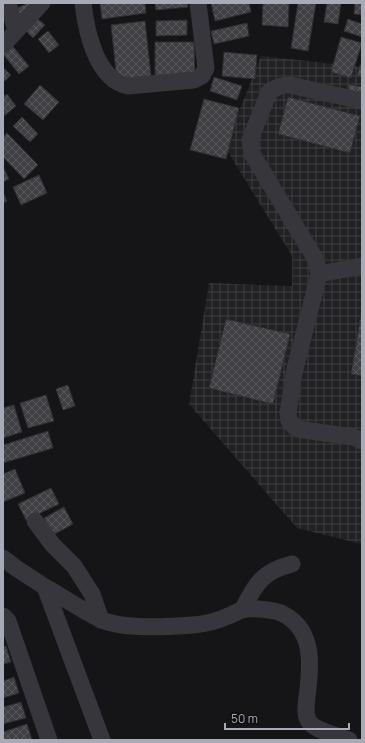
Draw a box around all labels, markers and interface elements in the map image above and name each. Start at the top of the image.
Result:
scale bar [225,705,349,731]
text: 50 m [231,710,258,727]

